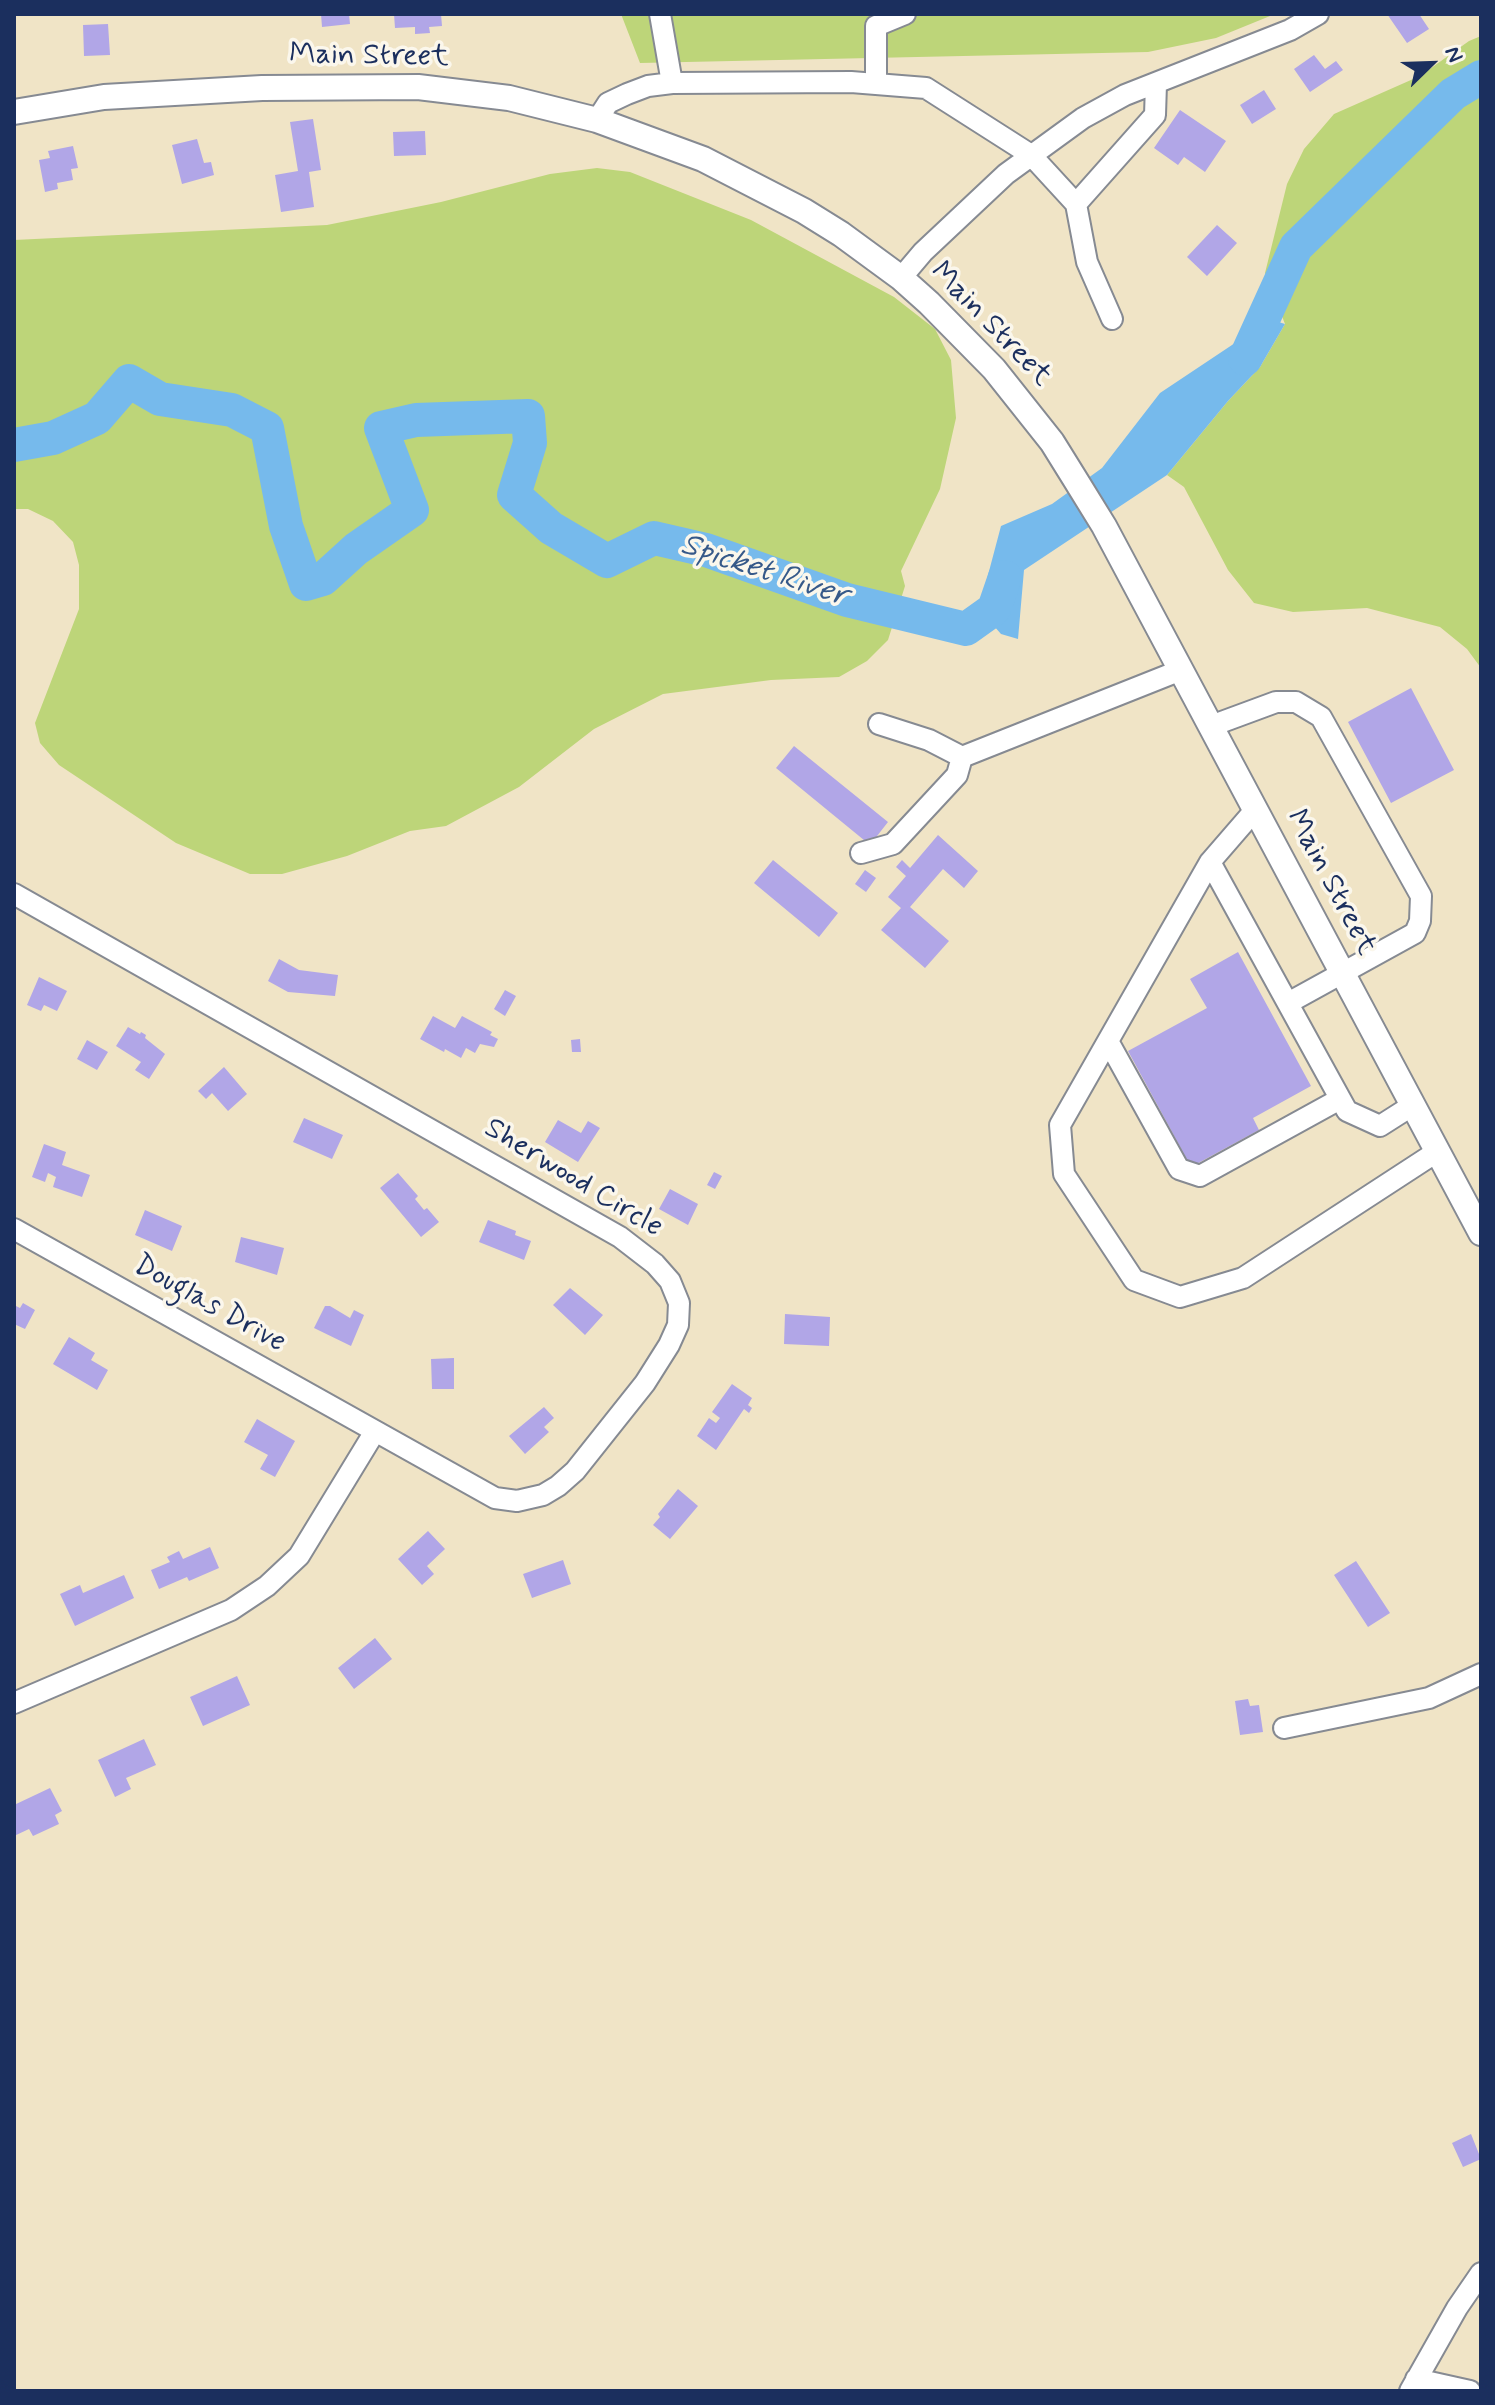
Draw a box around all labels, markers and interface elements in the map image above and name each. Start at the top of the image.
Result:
north arrow [1391,24,1471,104]
street label: Main Street [289,38,449,76]
text: N [1437,42,1469,67]
street label: Main Street [922,255,1058,395]
water label: Spicket River [676,527,852,617]
street label: Main Street [1277,804,1383,962]
street label: Sherwood Circle [477,1111,669,1247]
street label: Douglas Drive [126,1248,292,1362]

